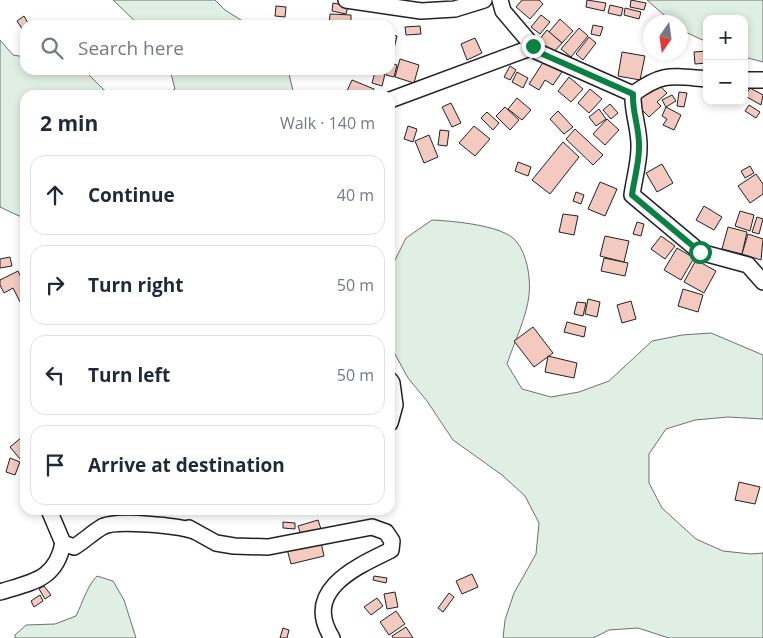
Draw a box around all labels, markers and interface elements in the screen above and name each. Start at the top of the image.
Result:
north arrow [643,15,688,60]
map controls [703,15,748,105]
button: + [703,15,748,60]
search box [20,20,395,75]
icon: search [38,34,66,62]
text: Search here [78,35,184,61]
route end [522,35,545,58]
button: − [703,60,748,105]
text: 2 min [40,109,98,137]
text: Walk · 140 m [280,112,375,134]
icon: ahead [41,181,69,209]
text: Continue [88,182,175,208]
text: 40 m [337,184,374,206]
route start [689,241,712,264]
icon: right [41,271,69,299]
text: Turn right [88,272,183,298]
text: 50 m [337,274,374,296]
icon: left [41,361,69,389]
text: Turn left [88,362,170,388]
text: 50 m [337,364,374,386]
icon: arrive [41,451,69,479]
text: Arrive at destination [88,452,285,478]

